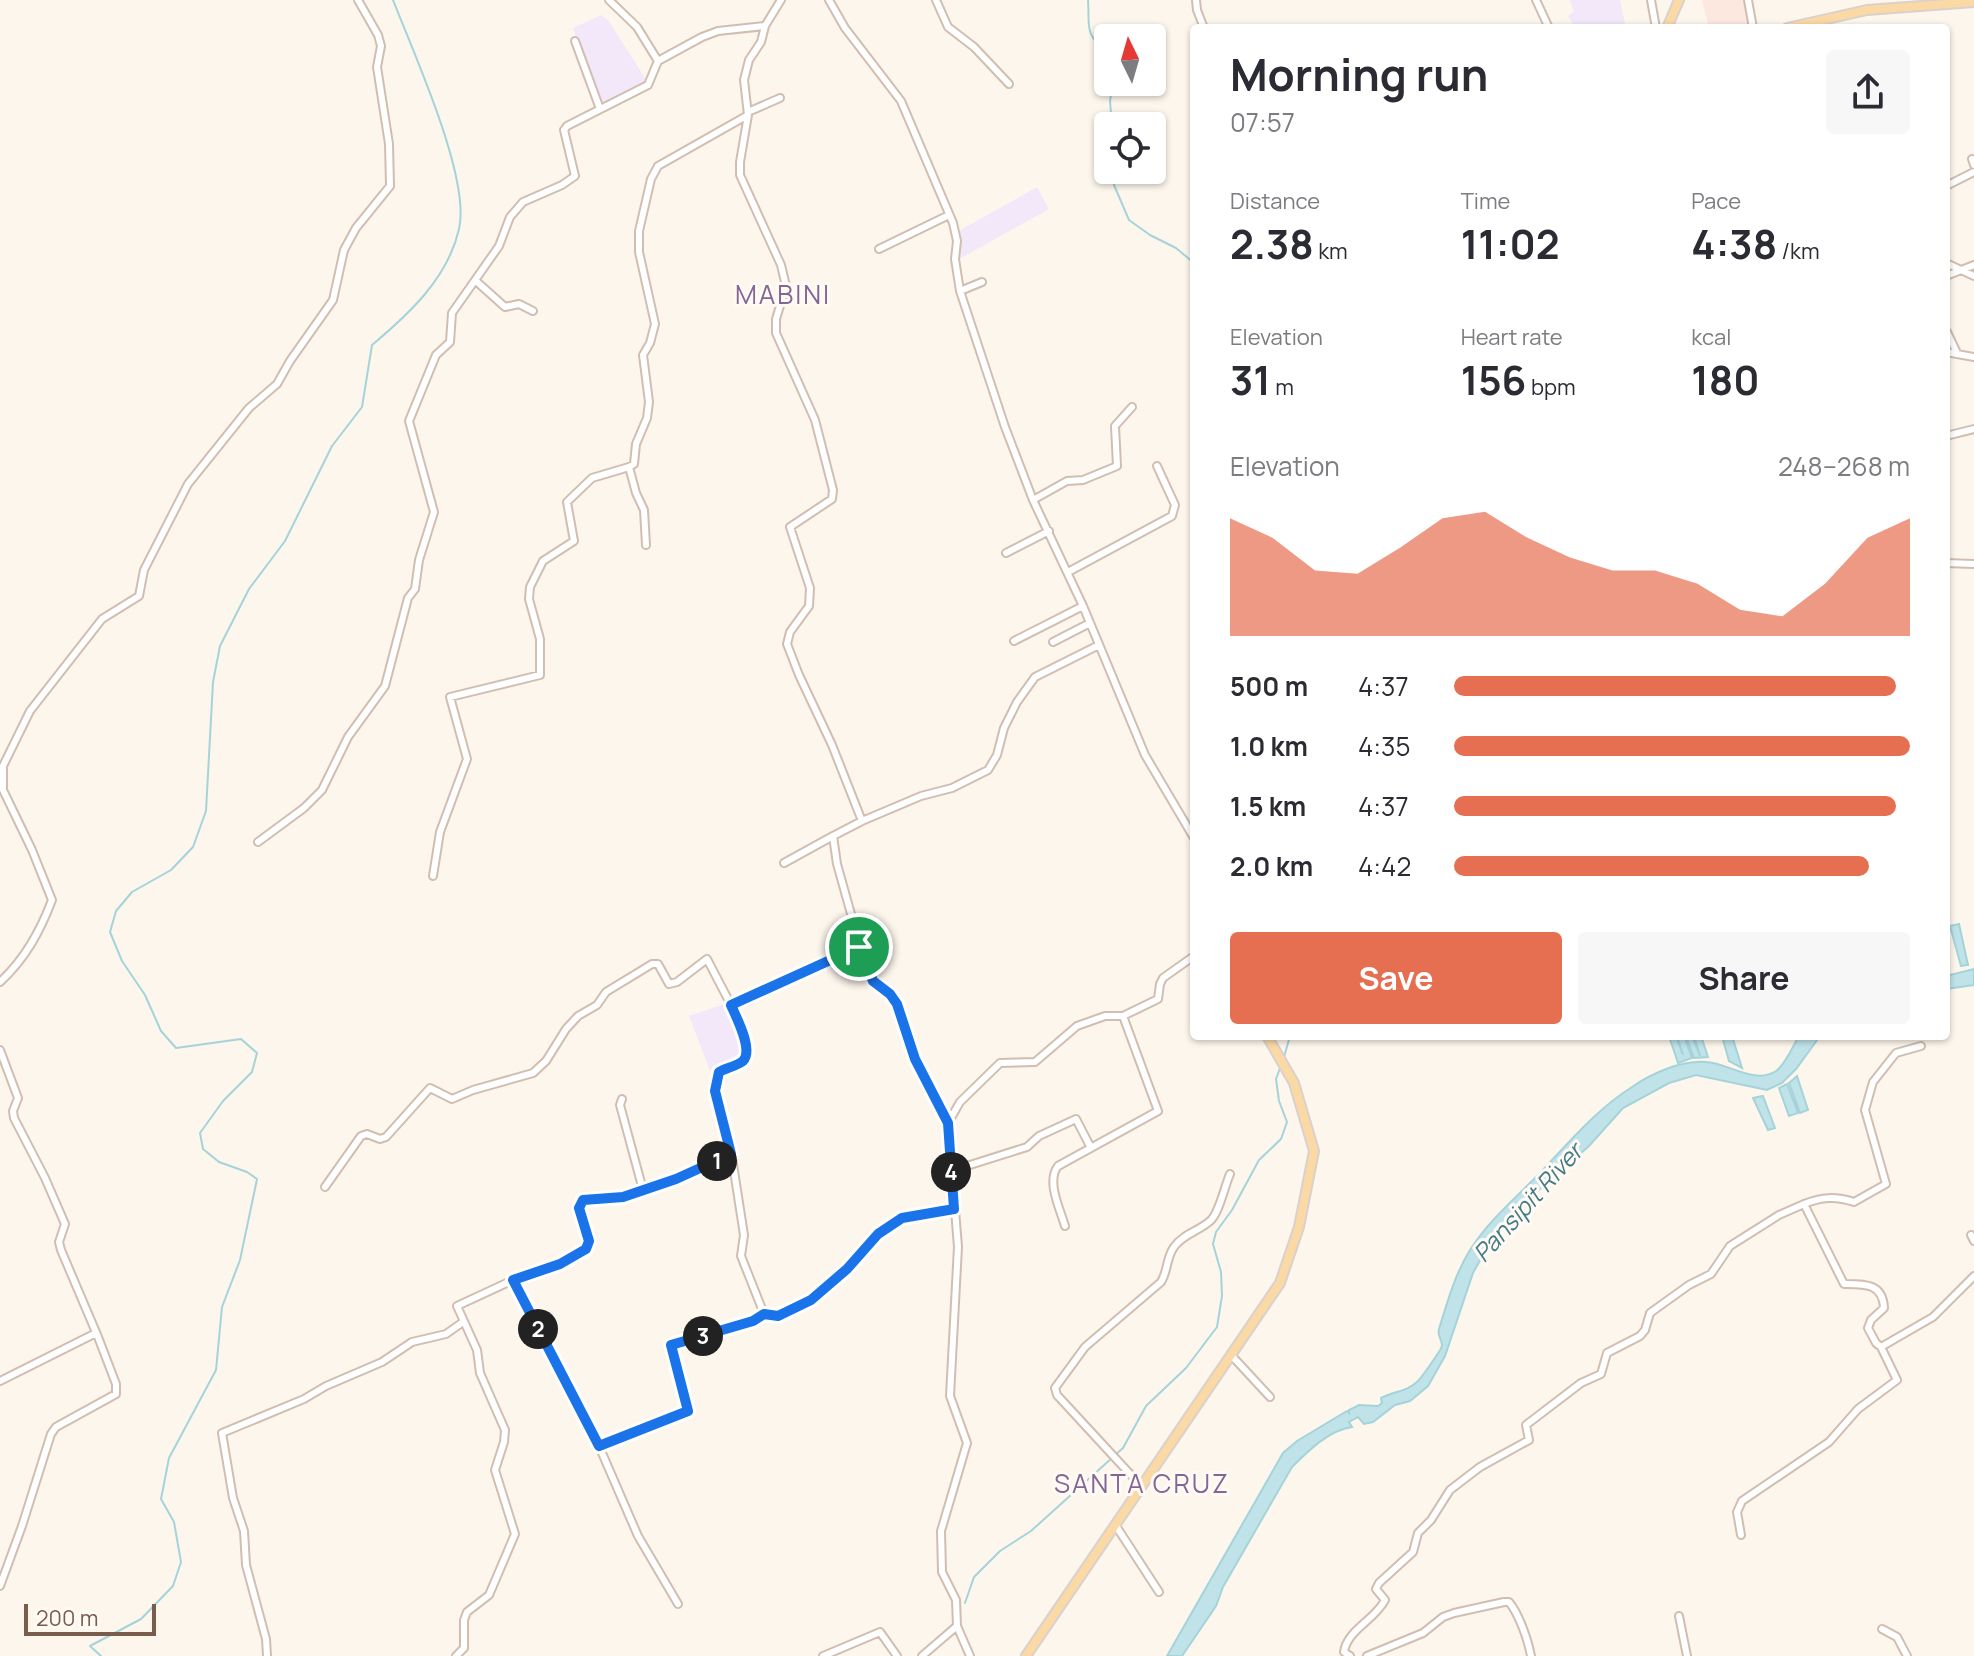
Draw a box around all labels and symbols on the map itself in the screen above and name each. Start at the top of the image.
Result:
north arrow [1094,24,1166,96]
district label: MABINI [735,276,831,312]
pin [825,913,893,981]
water label: Pansipit River [1465,1133,1591,1268]
pin: 1 [697,1141,737,1181]
pin: 4 [931,1152,971,1192]
pin: 2 [518,1309,558,1349]
pin: 3 [683,1316,723,1356]
district label: SANTA CRUZ [1054,1465,1230,1501]
scale bar [24,1600,156,1636]

